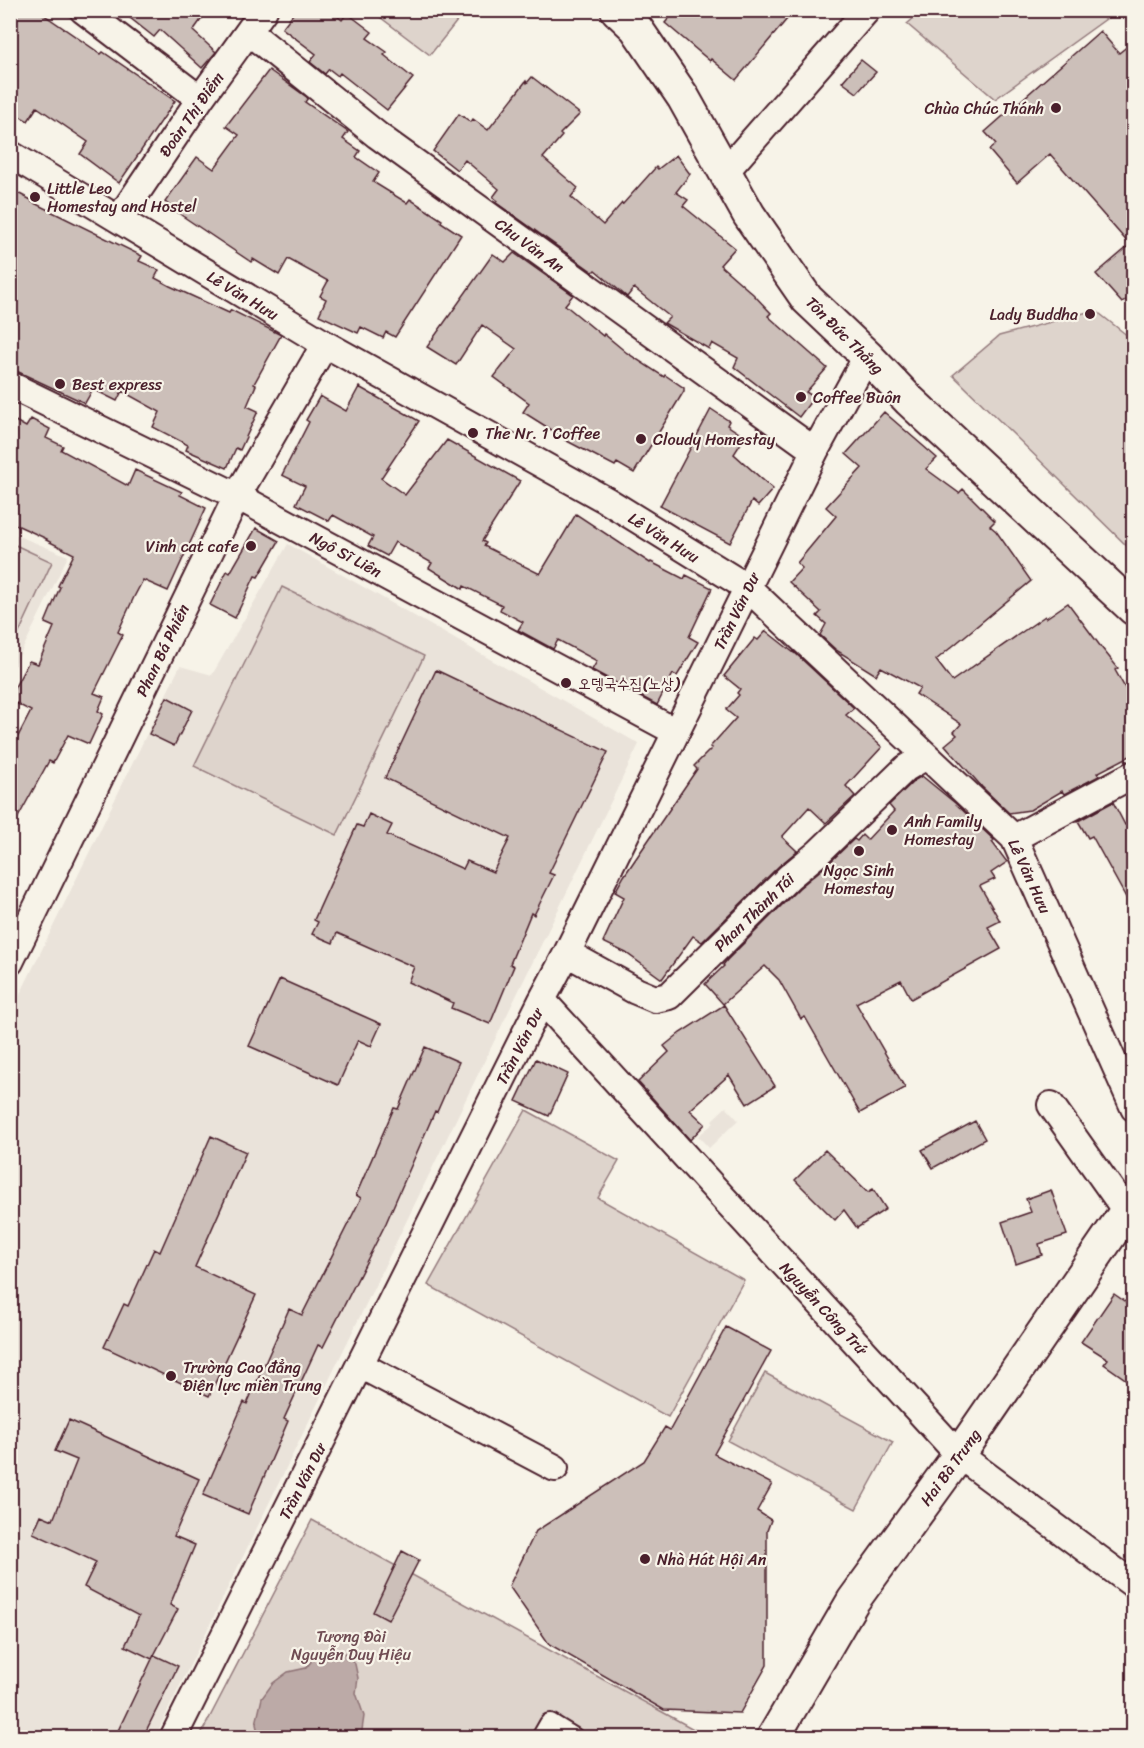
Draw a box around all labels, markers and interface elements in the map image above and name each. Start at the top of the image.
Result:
street label: Đoàn Thị Điểm [151,65,232,163]
place label: Chùa Chúc Thánh [924,94,1044,123]
marker: Chùa Chúc Thánh [1049,101,1063,115]
place label: Little Leo Homestay and Hostel [47,174,197,221]
marker: Little Leo Homestay and Hostel [28,190,42,204]
street label: Chu Văn An [489,210,571,281]
street label: Lê Văn Hưu [201,262,285,329]
street label: Tôn Đức Thắng [798,289,891,382]
place label: Lady Buddha [990,300,1078,329]
marker: Lady Buddha [1083,307,1097,321]
place label: Best express [72,370,163,399]
marker: Best express [53,377,67,391]
place label: Coffee Buôn [813,383,901,412]
marker: Coffee Buôn [794,390,808,404]
place label: The Nr. 1 Coffee [485,419,601,448]
place label: Cloudy Homestay [653,425,776,454]
marker: The Nr. 1 Coffee [466,426,480,440]
marker: Cloudy Homestay [634,432,648,446]
street label: Lê Văn Hưu [622,504,706,571]
street label: Ngô Sĩ Liên [304,523,388,586]
place label: Vinh cat cafe [146,532,239,561]
marker: Vinh cat cafe [244,539,258,553]
street label: Trần Văn Dư [705,566,768,655]
street label: Phan Bá Phiến [127,599,198,702]
place label: 오뎅국수집(노상) [578,669,681,698]
marker: 오뎅국수집(노상) [559,676,573,690]
place label: Anh Family Homestay [903,807,983,854]
marker: Anh Family Homestay [885,823,899,837]
street label: Lê Văn Hưu [1000,834,1060,919]
marker: Ngọc Sinh Homestay [852,844,866,858]
place label: Ngọc Sinh Homestay [824,856,895,903]
street label: Phan Thành Tái [707,865,802,959]
street label: Trần Văn Dư [488,1002,552,1090]
street label: Nguyễn Công Trứ [772,1255,876,1363]
place label: Trường Cao đẳng Điện lực miền Trung [183,1353,322,1400]
marker: Trường Cao đẳng Điện lực miền Trung [164,1369,178,1383]
street label: Hai Bà Trưng [912,1422,989,1512]
street label: Trần Văn Dư [271,1437,335,1525]
place label: Nhà Hát Hội An [657,1545,767,1574]
marker: Nhà Hát Hội An [638,1552,652,1566]
park label: Tượng Đài Nguyễn Duy Hiệu [291,1622,412,1669]

